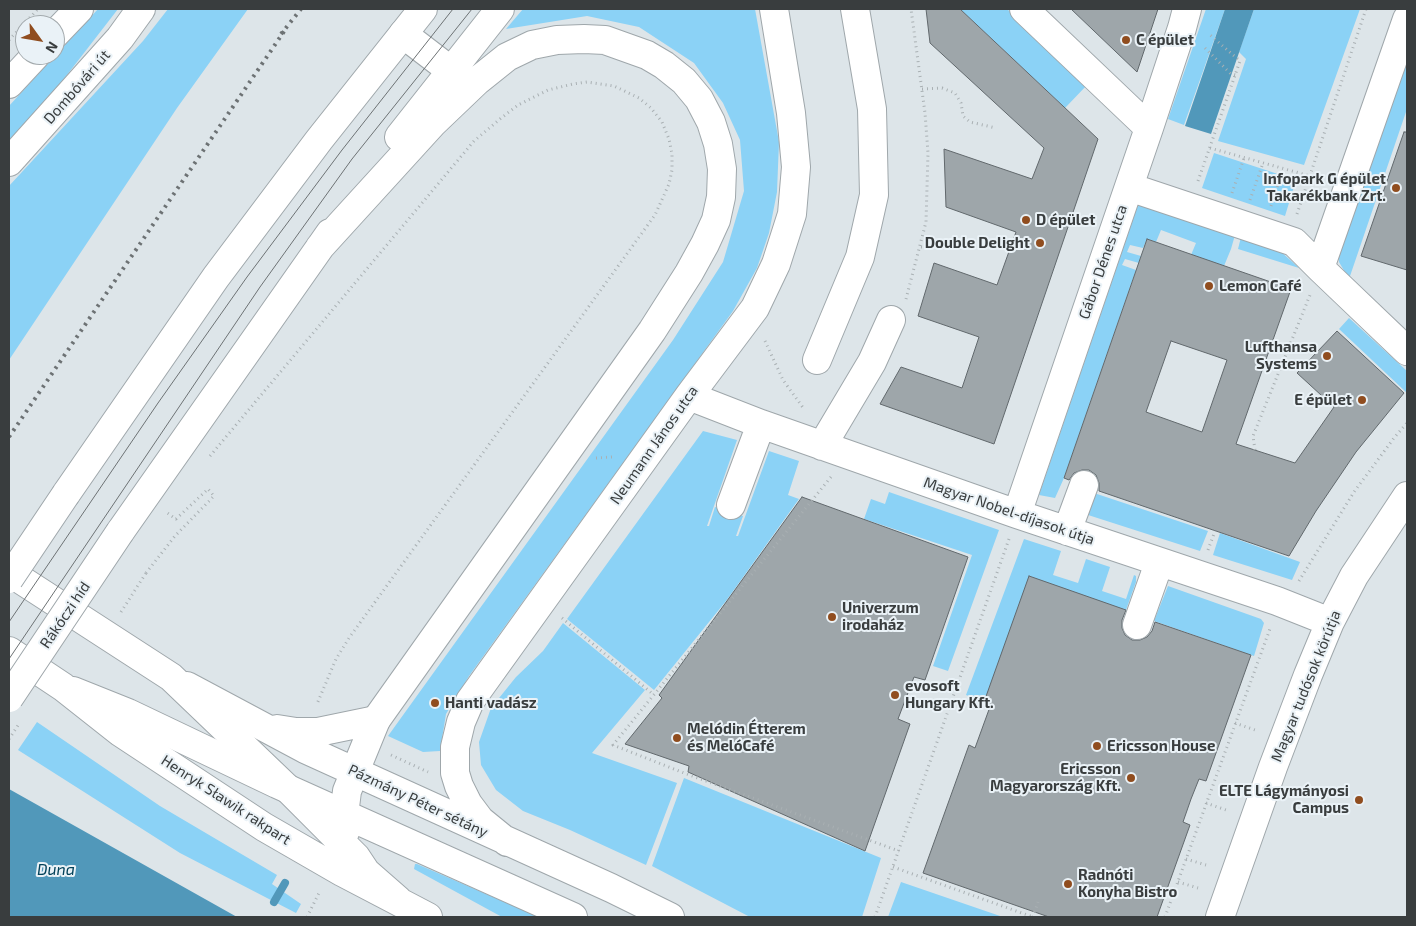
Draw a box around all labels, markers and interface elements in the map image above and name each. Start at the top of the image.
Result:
north arrow [15,15,65,65]
place label: C épület [1136,31,1194,49]
marker: C épület [1120,34,1132,46]
text: N [42,39,62,56]
street label: Dombóvári út [40,46,114,128]
place label: Infopark G épület Takarékbank Zrt. [1263,170,1386,205]
marker: Infopark G épület Takarékbank Zrt. [1390,182,1402,194]
street label: Gábor Dénes utca [1075,202,1131,322]
place label: D épület [1036,211,1095,229]
marker: D épület [1020,214,1032,226]
place label: Double Delight [925,234,1030,252]
marker: Double Delight [1034,237,1046,249]
place label: Lemon Café [1219,277,1302,295]
marker: Lemon Café [1203,280,1215,292]
place label: Lufthansa Systems [1245,338,1317,373]
marker: Lufthansa Systems [1321,350,1333,362]
street label: Neumann János utca [606,382,702,508]
place label: E épület [1294,391,1352,409]
marker: E épület [1356,394,1368,406]
street label: Magyar Nobel-díjasok útja [921,473,1097,549]
street label: Rákóczi híd [36,578,94,652]
place label: Univerzum irodaház [842,599,919,634]
street label: Magyar tudósok körútja [1267,608,1345,764]
marker: Univerzum irodaház [826,611,838,623]
place label: evosoft Hungary Kft. [905,677,994,712]
marker: evosoft Hungary Kft. [889,689,901,701]
place label: Hanti vadász [445,694,537,712]
marker: Hanti vadász [429,697,441,709]
place label: Melódin Étterem és MelóCafé [687,720,806,755]
marker: Melódin Étterem és MelóCafé [671,732,683,744]
place label: Ericsson House [1107,737,1215,755]
marker: Ericsson House [1091,740,1103,752]
street label: Henryk Sławik rakpart [158,751,294,849]
place label: Ericsson Magyarország Kft. [990,760,1121,795]
street label: Pázmány Péter sétány [345,761,491,841]
marker: Ericsson Magyarország Kft. [1125,772,1137,784]
place label: ELTE Lágymányosi Campus [1219,782,1349,817]
marker: ELTE Lágymányosi Campus [1353,794,1365,806]
water label: Duna [37,860,75,880]
place label: Radnóti Konyha Bistro [1078,866,1177,901]
marker: Radnóti Konyha Bistro [1062,878,1074,890]

